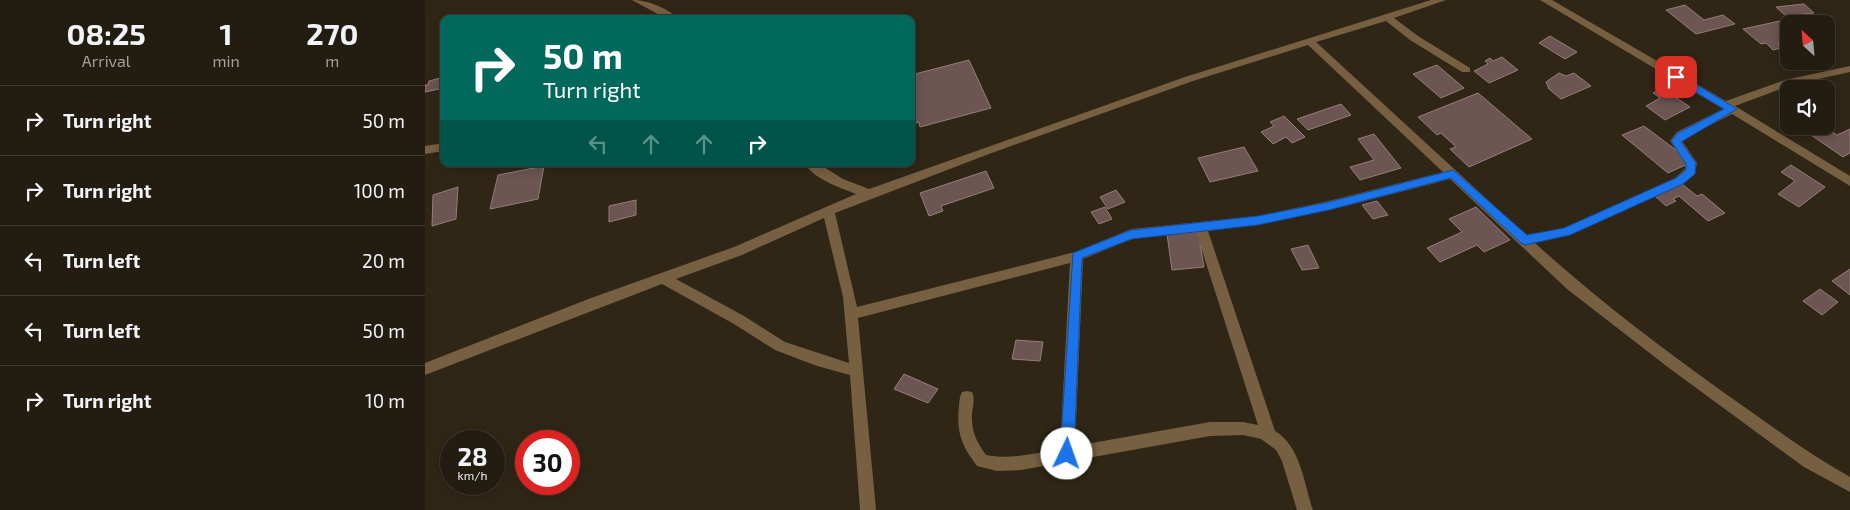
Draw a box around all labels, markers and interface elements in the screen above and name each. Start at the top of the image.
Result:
text: 08:25 [67,15,146,51]
text: 1 [220,15,233,51]
text: 270 [306,15,358,51]
north arrow [1780,15,1835,70]
map controls [1780,15,1835,135]
text: 50 m [543,34,623,76]
icon: right [460,35,525,100]
text: Arrival [82,51,131,70]
text: min [212,51,240,70]
text: m [325,51,339,70]
pin [1655,56,1697,98]
icon: arrive [1662,63,1690,91]
text: Turn right [543,76,641,102]
button: sound [1780,80,1835,135]
icon: right [20,107,48,135]
text: Turn right [63,109,151,132]
text: 50 m [362,109,405,132]
icon: left [584,130,612,158]
icon: ahead [637,130,665,158]
icon: ahead [690,130,718,158]
icon: right [743,130,771,158]
icon: right [20,177,48,205]
text: Turn right [63,179,151,202]
text: 100 m [354,179,405,202]
icon: left [20,247,48,275]
text: Turn left [63,249,140,272]
text: 20 m [362,249,405,272]
icon: left [20,317,48,345]
text: Turn left [63,319,140,342]
text: 50 m [362,319,405,342]
icon: right [20,387,48,415]
text: Turn right [63,389,151,412]
text: 10 m [365,389,405,412]
position arrow [1040,427,1092,479]
speed limit sign: 30 [515,430,580,495]
text: 28 [457,441,488,471]
text: km/h [458,468,487,482]

